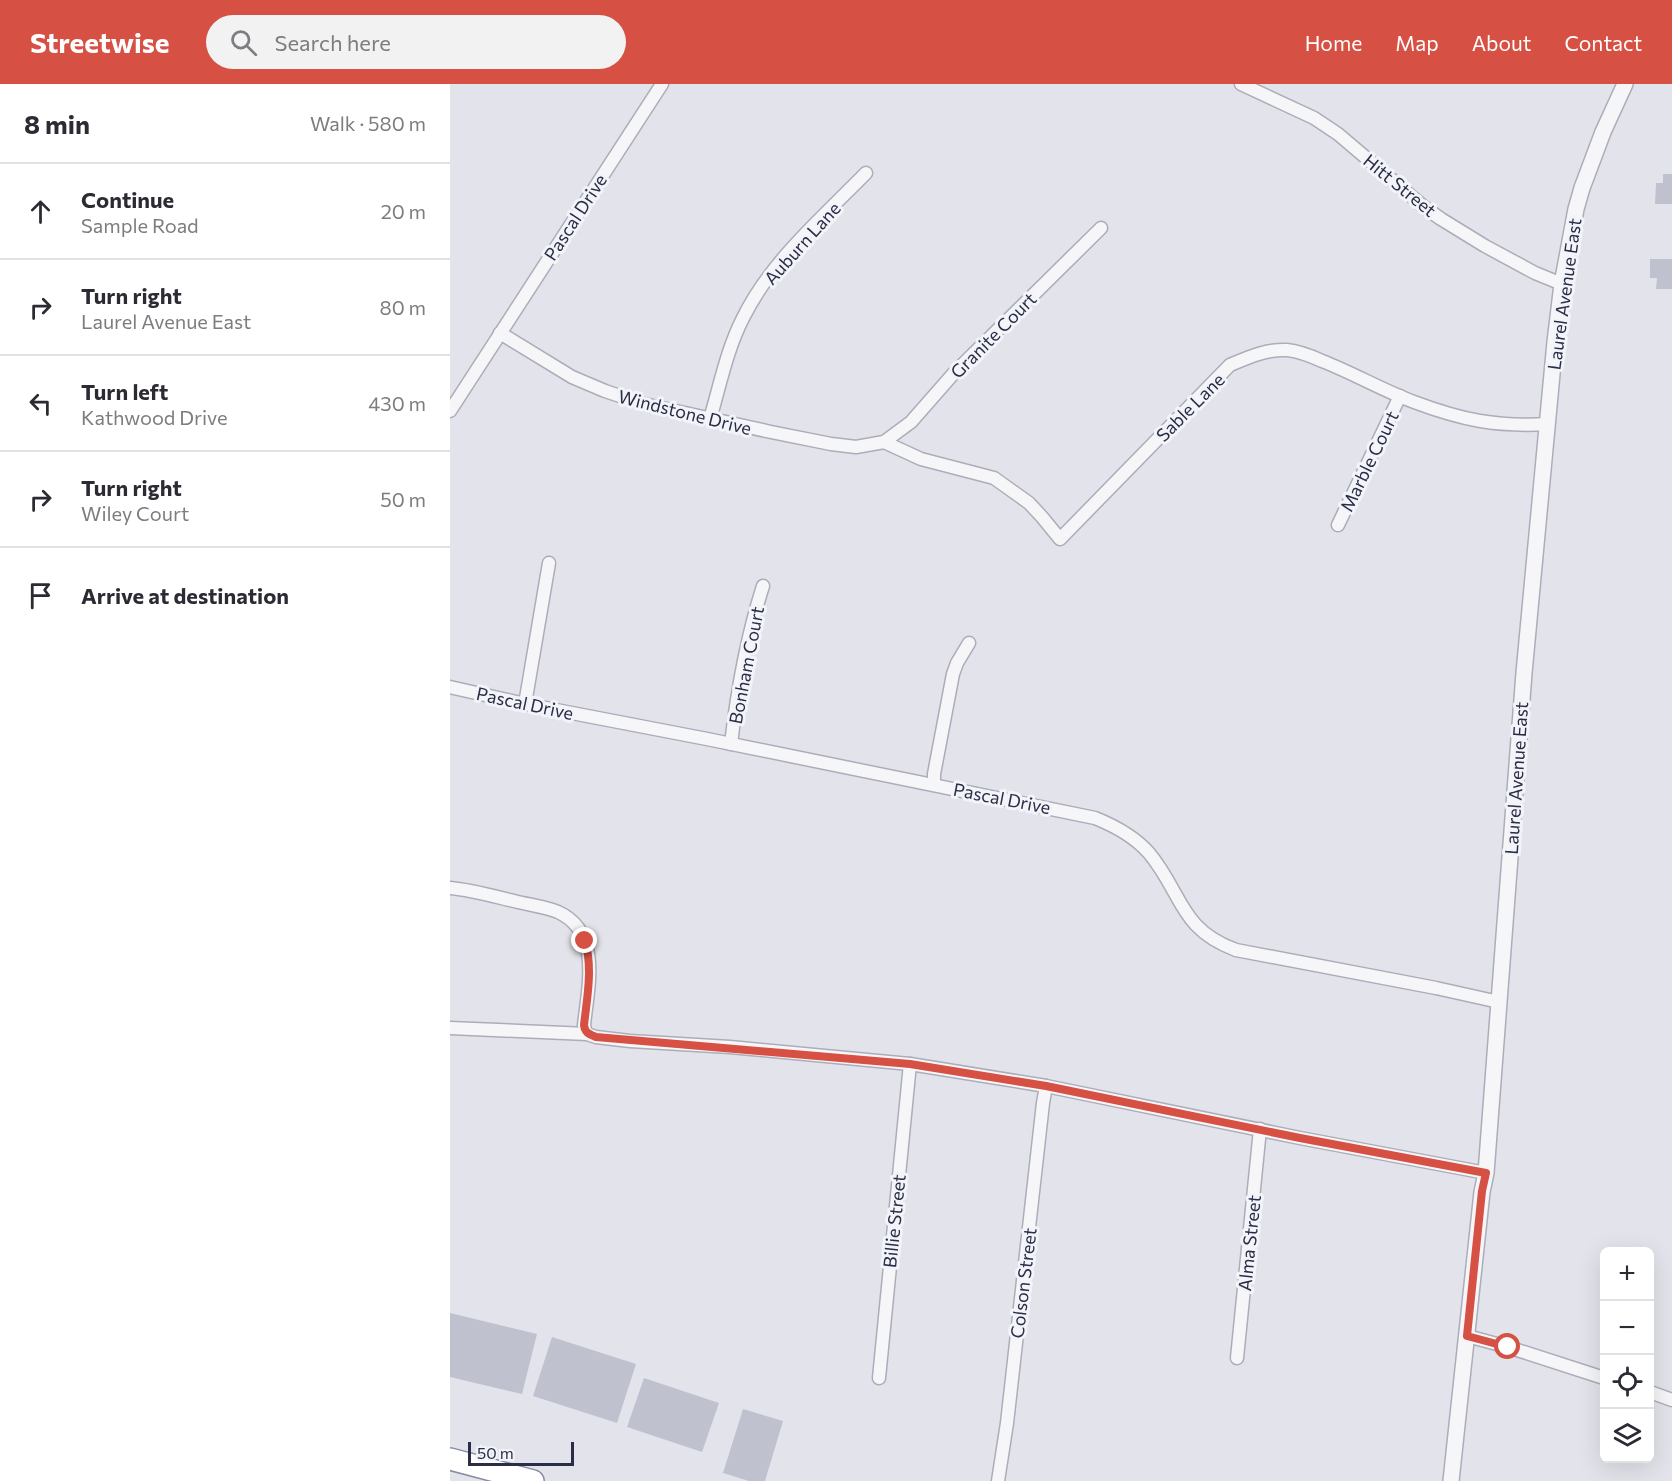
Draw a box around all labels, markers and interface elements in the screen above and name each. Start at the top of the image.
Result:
search box [206,15,626,69]
text: Streetwise [30,25,170,59]
icon: search [227,26,260,59]
text: Search here [275,29,391,56]
text: Home [1305,30,1362,55]
text: Map [1395,30,1439,55]
text: About [1472,30,1531,55]
text: Contact [1564,30,1642,55]
text: 8 min [24,108,90,139]
text: Walk · 580 m [310,111,426,135]
street label: Hitt Street [1359,149,1441,221]
street label: Pascal Drive [539,170,611,264]
text: Continue [81,186,174,213]
icon: ahead [24,195,57,228]
street label: Auburn Lane [759,197,845,289]
text: 20 m [381,199,426,223]
text: Sample Road [81,213,199,237]
street label: Laurel Avenue East [1542,217,1586,371]
text: Turn right [81,282,182,309]
street label: Granite Court [945,287,1041,383]
icon: right [24,291,57,324]
text: 80 m [380,295,426,319]
text: Laurel Avenue East [81,309,251,333]
street label: Sable Lane [1151,368,1229,446]
text: Turn left [81,378,168,405]
street label: Windstone Drive [616,385,754,439]
icon: left [24,387,57,420]
text: 430 m [368,391,426,415]
text: Kathwood Drive [81,405,228,429]
street label: Marble Court [1335,407,1403,515]
text: Turn right [81,474,182,501]
icon: right [24,483,57,516]
text: 50 m [380,487,426,511]
text: Wiley Court [81,501,189,525]
icon: arrive [24,579,57,612]
text: Arrive at destination [81,582,289,609]
street label: Bonham Court [724,604,768,726]
street label: Pascal Drive [474,682,576,724]
street label: Laurel Avenue East [1500,701,1532,855]
street label: Pascal Drive [951,778,1053,818]
route end [571,927,597,953]
street label: Billie Street [878,1173,910,1269]
street label: Alma Street [1233,1194,1265,1292]
street label: Colson Street [1005,1226,1041,1340]
map controls [1600,1247,1654,1463]
button: + [1600,1247,1654,1301]
button: − [1600,1301,1654,1355]
route start [1494,1333,1520,1359]
button: locate [1600,1355,1654,1409]
button: layers [1600,1409,1654,1463]
scale bar [468,1439,574,1466]
text: 50 m [477,1443,514,1462]

